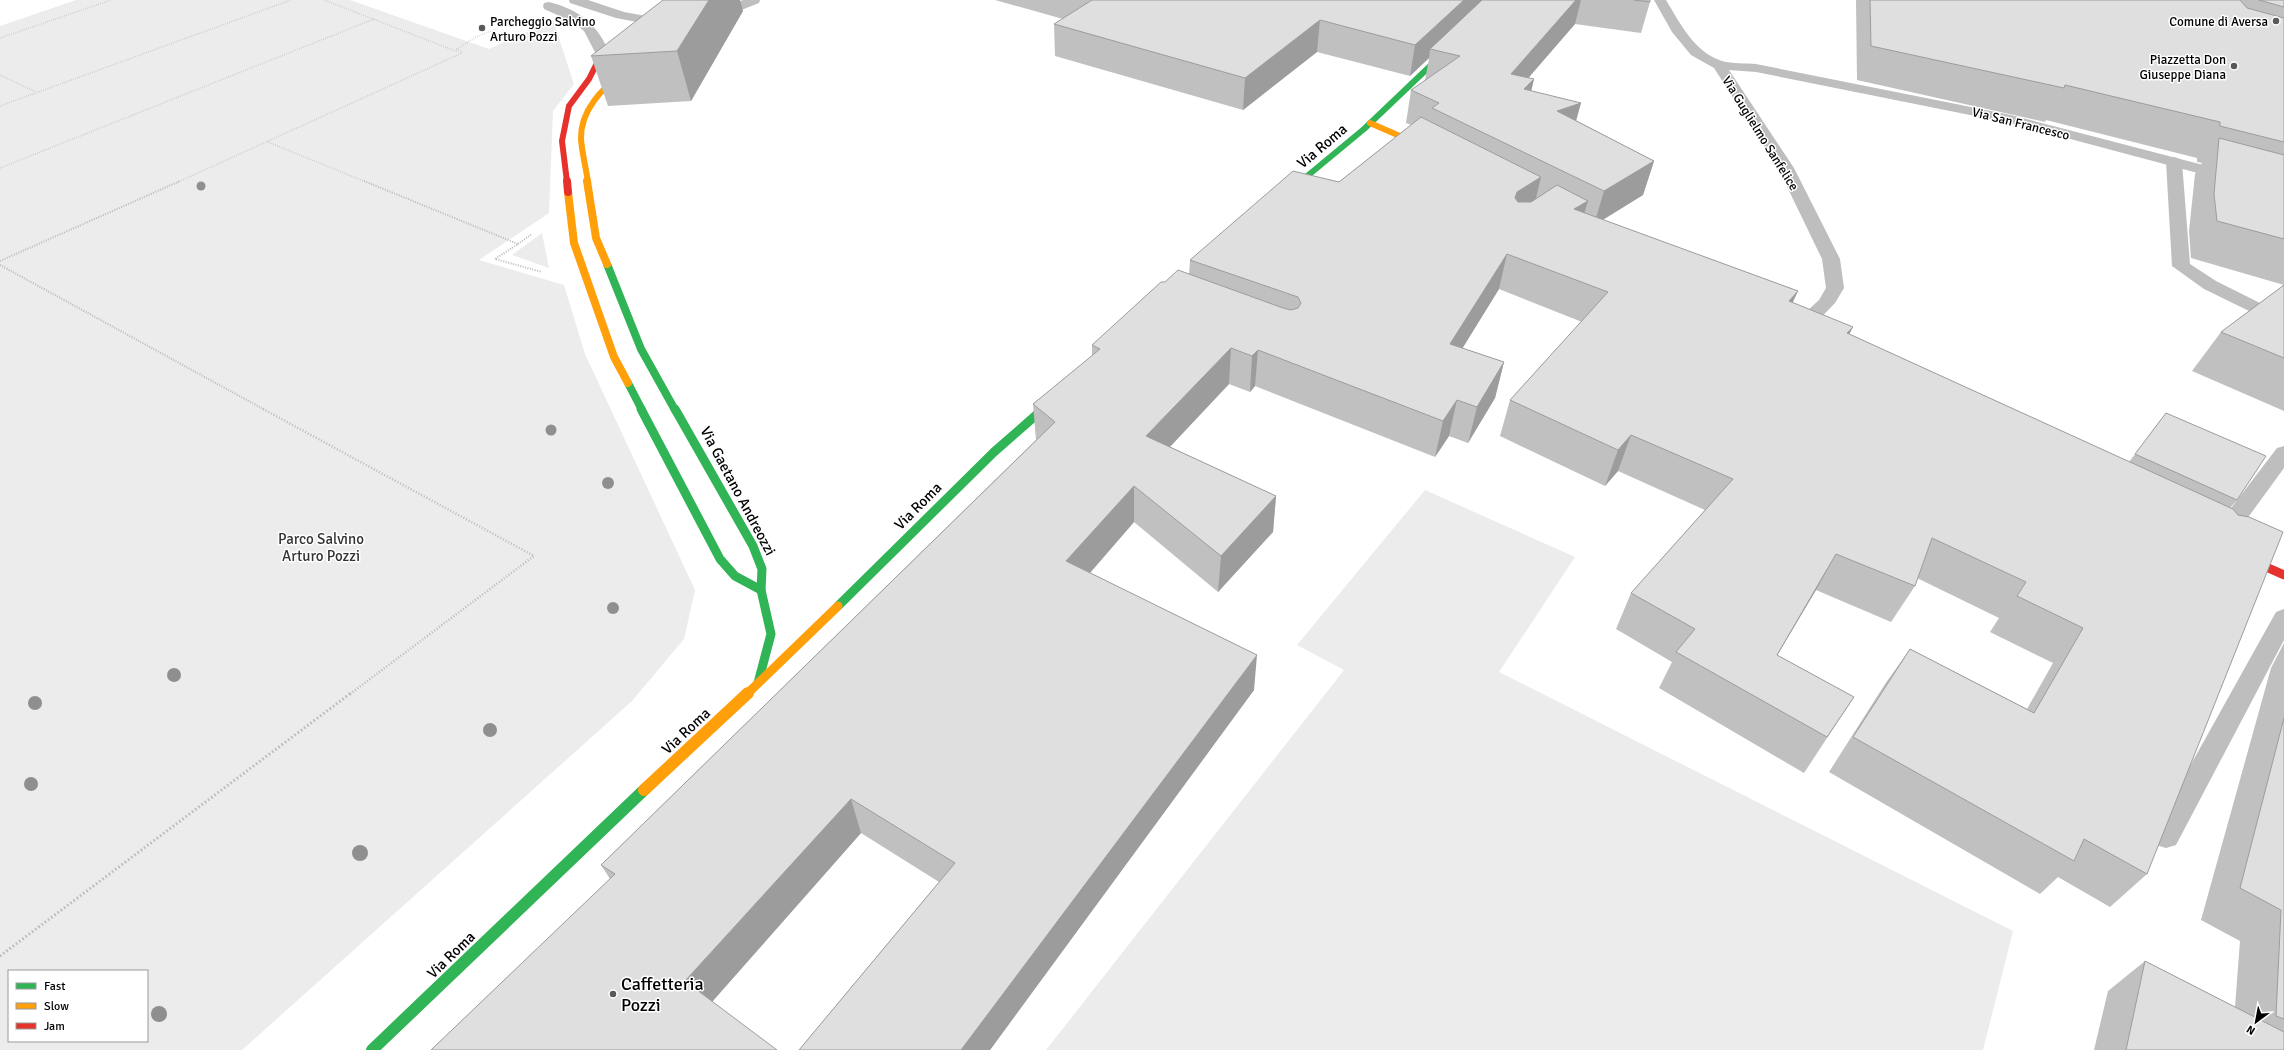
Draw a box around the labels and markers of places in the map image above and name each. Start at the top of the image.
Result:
place label: Parcheggio Salvino Arturo Pozzi [490,14,596,45]
place label: Comune di Aversa [2169,14,2268,30]
marker: Comune di Aversa [2271,16,2281,26]
marker: Parcheggio Salvino Arturo Pozzi [477,23,487,33]
place label: Piazzetta Don Giuseppe Diana [2139,52,2226,83]
marker: Piazzetta Don Giuseppe Diana [2229,61,2239,71]
place label: Caffetteria Pozzi [621,973,704,1016]
marker: Caffetteria Pozzi [608,989,618,999]

